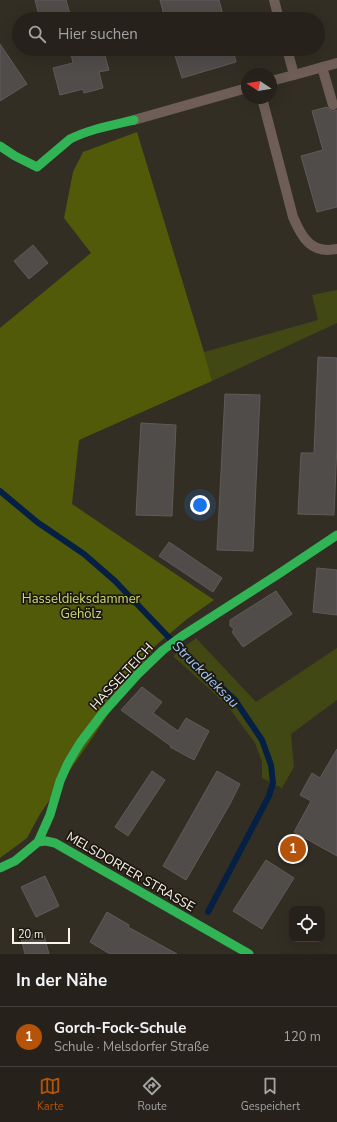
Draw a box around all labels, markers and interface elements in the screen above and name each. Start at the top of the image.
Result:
search box [12,12,325,56]
icon: search [26,23,48,45]
text: Hier suchen [58,24,138,44]
north arrow [241,68,277,104]
your location [190,495,210,515]
park label: Hasseldieksdammer Gehölz [22,590,141,623]
water label: Struckdieksau [168,637,243,712]
street label: HASSELTEICH [86,639,158,714]
street label: MELSDORFER STRASSE [63,828,198,916]
pin: 1 [280,834,306,864]
map controls [289,906,325,942]
button: locate [289,906,325,942]
scale bar [12,926,70,945]
text: 20 m [18,927,43,942]
text: In der Nähe [16,969,107,992]
text: Gorch-Fock-Schule [54,1018,186,1038]
text: 1 [25,1028,33,1046]
text: 120 m [283,1028,321,1046]
text: Schule · Melsdorfer Straße [54,1038,209,1056]
tab: Karte [37,1075,64,1114]
tab: Route [138,1075,167,1114]
tab: Gespeichert [241,1075,300,1114]

